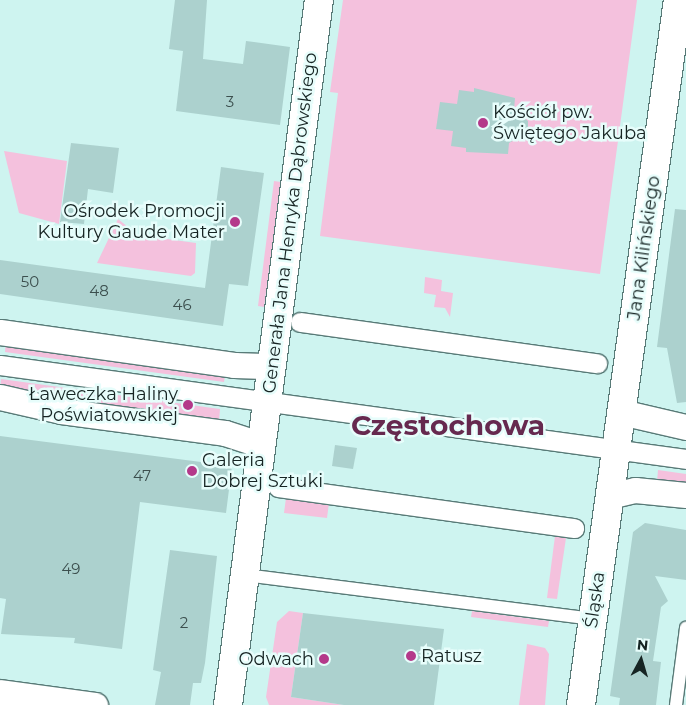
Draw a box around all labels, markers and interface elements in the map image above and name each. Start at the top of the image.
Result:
street label: Generała Jana Henryka Dąbrowskiego [258,51,322,395]
house number: 3 [226,93,234,111]
place label: Kościół pw. Świętego Jakuba [493,102,647,144]
marker: Kościół pw. Świętego Jakuba [477,117,489,129]
street label: Jana Kilińskiego [623,174,665,322]
place label: Ośrodek Promocji Kultury Gaude Mater [37,201,225,243]
marker: Ośrodek Promocji Kultury Gaude Mater [229,216,241,228]
house number: 50 [21,273,39,291]
house number: 48 [89,282,109,300]
house number: 46 [172,296,192,314]
place label: Ławeczka Haliny Poświatowskiej [29,384,178,426]
marker: Ławeczka Haliny Poświatowskiej [182,399,194,411]
district label: Częstochowa [351,408,545,442]
place label: Galeria Dobrej Sztuki [202,450,323,492]
marker: Galeria Dobrej Sztuki [186,465,198,477]
house number: 47 [133,467,151,485]
house number: 49 [62,560,80,578]
street label: Śląska [580,571,610,629]
house number: 2 [180,614,188,632]
north arrow [616,635,666,685]
text: N [636,636,649,655]
place label: Ratusz [421,645,482,667]
place label: Odwach [238,648,314,670]
marker: Ratusz [405,650,417,662]
marker: Odwach [318,653,330,665]

